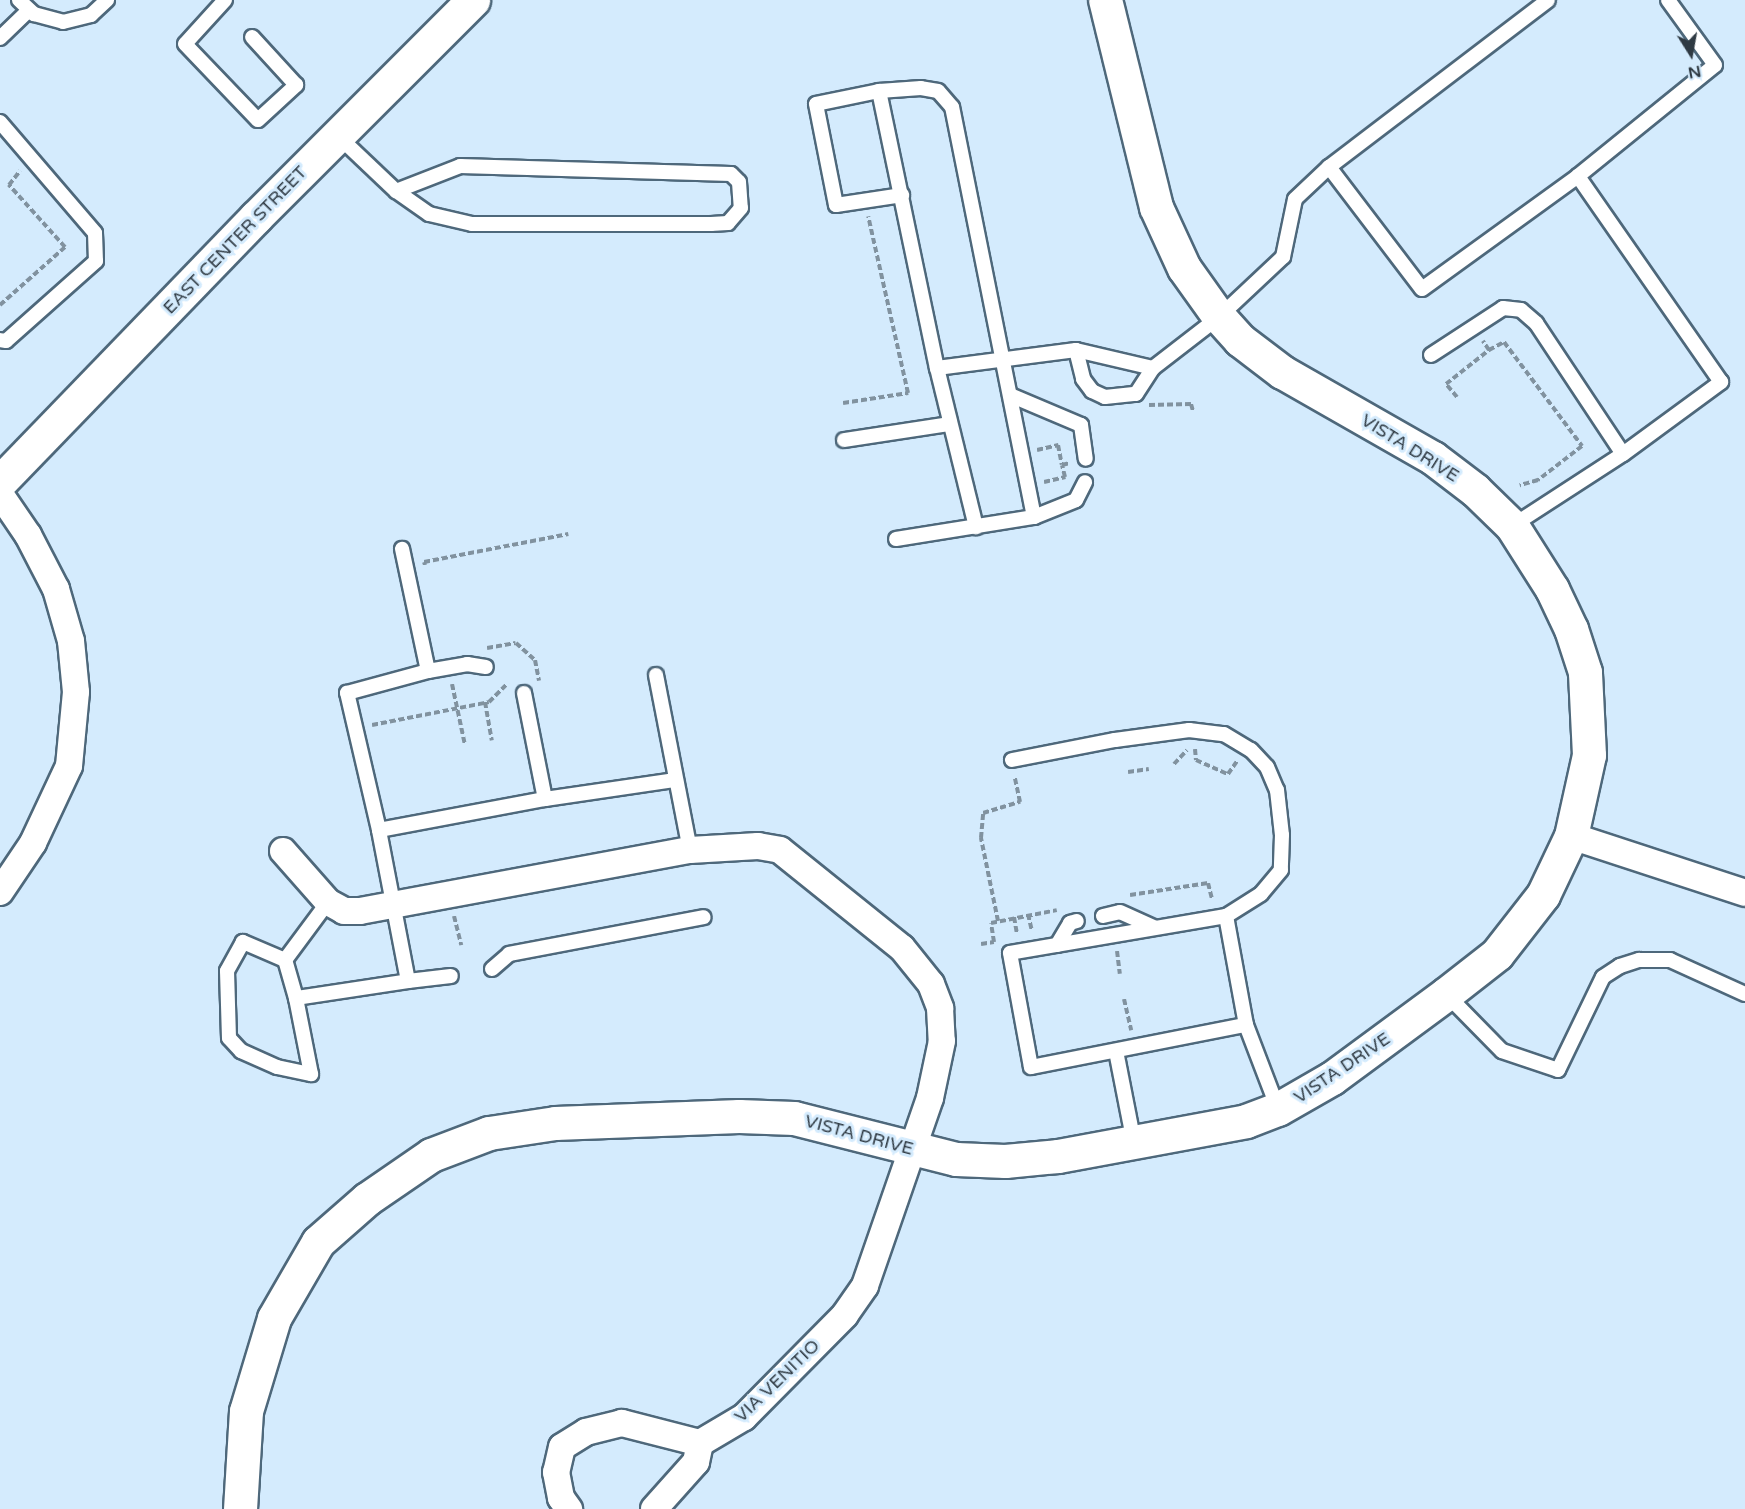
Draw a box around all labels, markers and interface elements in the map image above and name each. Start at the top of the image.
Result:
north arrow [1661,24,1721,84]
text: N [1686,61,1703,83]
street label: EAST CENTER STREET [159,161,311,319]
street label: VISTA DRIVE [1357,409,1463,487]
street label: VISTA DRIVE [1290,1028,1394,1108]
street label: VISTA DRIVE [802,1110,916,1160]
street label: VIA VENITIO [730,1335,824,1427]

